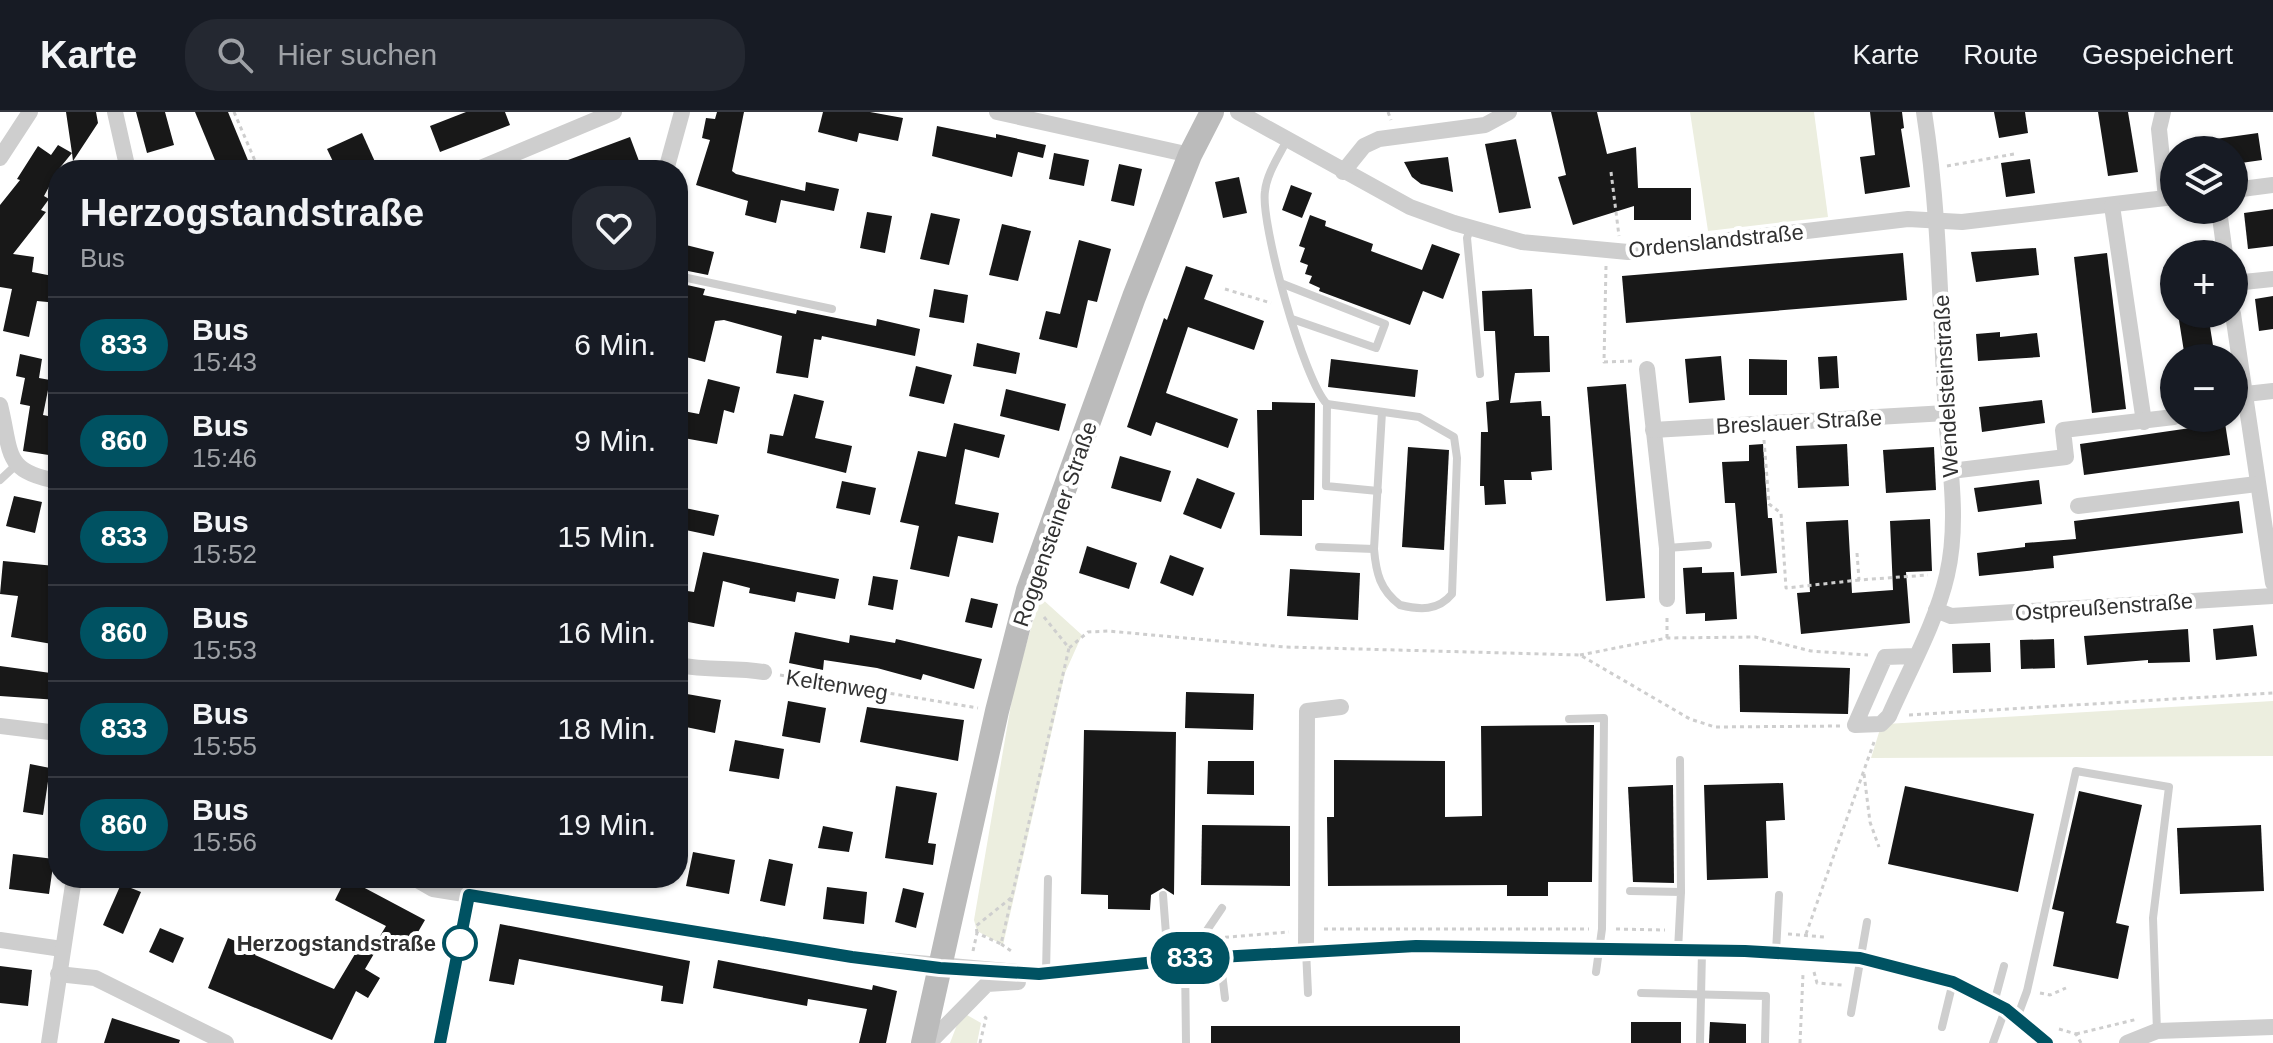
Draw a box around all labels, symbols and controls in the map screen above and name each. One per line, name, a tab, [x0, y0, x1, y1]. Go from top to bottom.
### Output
search box	[185, 19, 745, 91]
icon: search	[213, 33, 257, 77]
text: Karte	[40, 34, 137, 76]
text: Hier suchen	[277, 38, 437, 71]
text: Karte	[1852, 39, 1919, 70]
text: Route	[1963, 39, 2038, 70]
text: Gespeichert	[2082, 39, 2233, 70]
map controls	[2160, 136, 2248, 432]
button: layers	[2160, 136, 2248, 224]
button: heart	[572, 186, 656, 270]
text: Herzogstandstraße	[80, 192, 424, 234]
street label: Ordenslandstraße	[1627, 219, 1805, 263]
button: +	[2160, 240, 2248, 328]
text: Bus	[80, 243, 125, 273]
street label: Wendelsteinstraße	[1929, 294, 1963, 478]
text: Bus	[192, 313, 249, 346]
text: 6 Min.	[574, 328, 656, 361]
text: 833	[101, 329, 147, 360]
button: −	[2160, 344, 2248, 432]
text: 15:43	[192, 347, 257, 377]
street label: Breslauer Straße	[1715, 405, 1883, 439]
text: Bus	[192, 409, 249, 442]
street label: Roggensteiner Straße	[1008, 418, 1102, 630]
text: 9 Min.	[574, 424, 656, 457]
text: 860	[101, 425, 147, 456]
text: 15:46	[192, 443, 257, 473]
text: Bus	[192, 505, 249, 538]
text: 15 Min.	[558, 520, 656, 553]
text: 833	[101, 521, 147, 552]
text: 15:52	[192, 539, 257, 569]
street label: Ostpreußenstraße	[2014, 588, 2194, 626]
text: Bus	[192, 601, 249, 634]
text: 16 Min.	[558, 616, 656, 649]
text: 860	[101, 617, 147, 648]
text: 15:53	[192, 635, 257, 665]
street label: Keltenweg	[784, 665, 890, 705]
text: Bus	[192, 697, 249, 730]
text: 18 Min.	[558, 712, 656, 745]
text: 833	[101, 713, 147, 744]
text: 15:55	[192, 731, 257, 761]
text: Bus	[192, 793, 249, 826]
text: 19 Min.	[558, 808, 656, 841]
text: 860	[101, 809, 147, 840]
text: 15:56	[192, 827, 257, 857]
marker: Herzogstandstraße	[443, 926, 477, 960]
place label: Herzogstandstraße	[237, 931, 436, 956]
line badge: 833	[1144, 932, 1236, 984]
text: 833	[1167, 942, 1213, 973]

